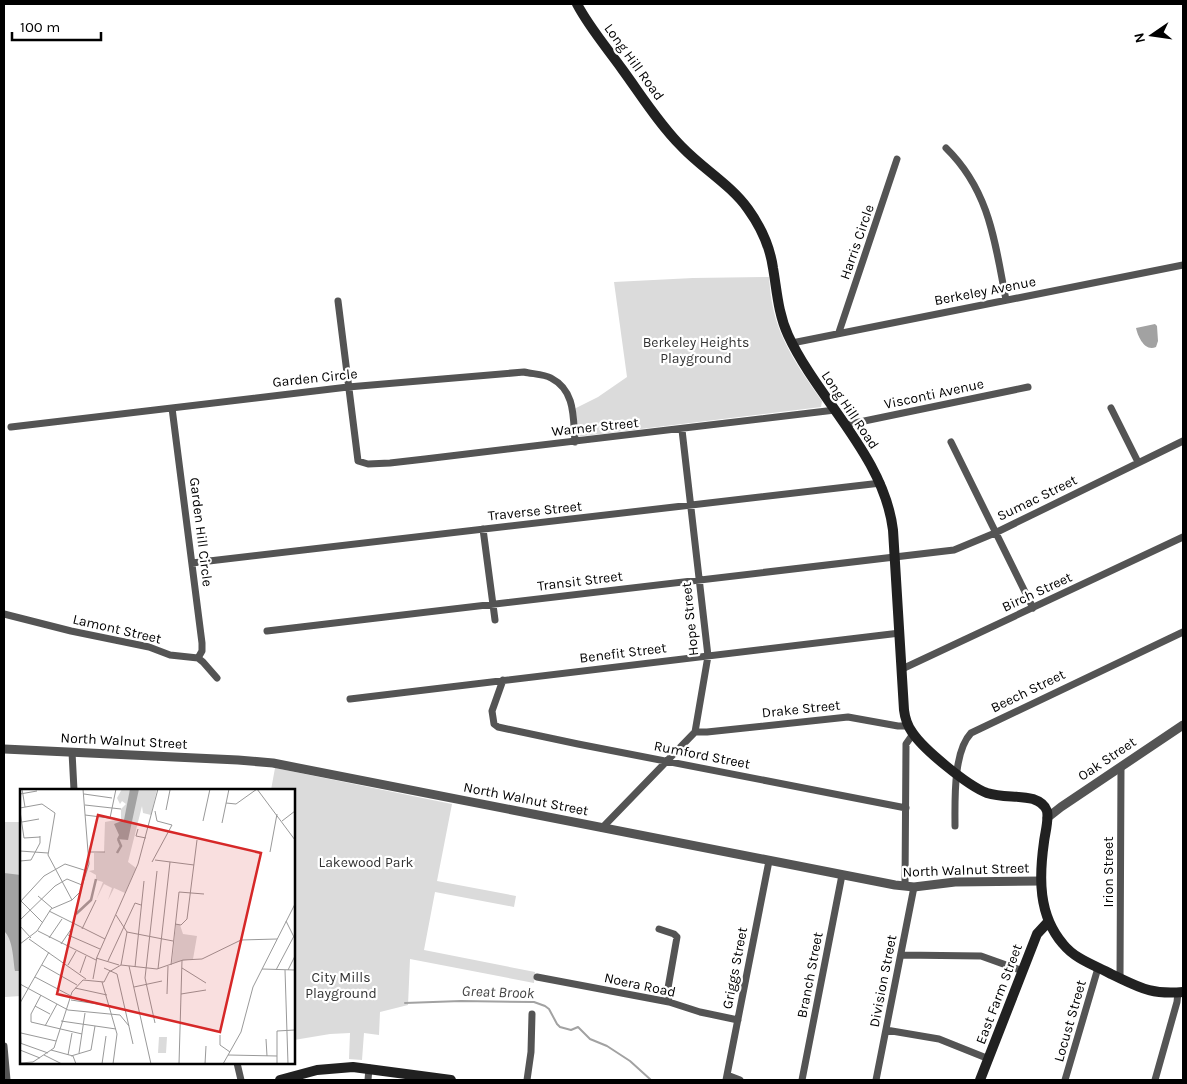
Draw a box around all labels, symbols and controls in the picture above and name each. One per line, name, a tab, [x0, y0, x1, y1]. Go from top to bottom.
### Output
scale bar	[12, 10, 101, 42]
north arrow	[1127, 10, 1177, 60]
text: 100 m	[20, 18, 60, 36]
street label: Long Hill Road	[600, 20, 668, 104]
text: N	[1130, 31, 1149, 45]
street label: Harris Circle	[836, 202, 878, 282]
street label: Berkeley Avenue	[933, 273, 1037, 309]
park label: Berkeley Heights Playground	[643, 334, 749, 367]
street label: Garden Circle	[272, 365, 358, 391]
street label: Long Hill Road	[818, 368, 882, 452]
street label: Visconti Avenue	[883, 375, 985, 413]
street label: Warner Street	[551, 414, 639, 440]
street label: Sumac Street	[994, 471, 1080, 525]
street label: Garden Hill Circle	[186, 476, 216, 588]
street label: Traverse Street	[487, 498, 583, 524]
street label: Transit Street	[536, 567, 624, 595]
street label: Birch Street	[999, 568, 1075, 616]
street label: Hope Street	[678, 581, 702, 657]
street label: Lamont Street	[71, 611, 163, 647]
street label: Benefit Street	[579, 639, 667, 667]
street label: Beech Street	[988, 666, 1068, 716]
street label: Drake Street	[761, 696, 841, 722]
street label: North Walnut Street	[60, 729, 188, 753]
street label: Oak Street	[1075, 733, 1139, 785]
street label: Rumford Street	[652, 737, 752, 773]
street label: North Walnut Street	[462, 779, 590, 819]
inset map	[20, 789, 295, 1064]
street label: Irion Street	[1100, 836, 1117, 908]
park label: Lakewood Park	[319, 854, 414, 871]
street label: North Walnut Street	[902, 859, 1030, 881]
street label: Griggs Street	[719, 926, 751, 1010]
street label: Branch Street	[793, 931, 827, 1019]
street label: Division Street	[866, 933, 900, 1029]
street label: East Farm Street	[972, 941, 1026, 1047]
park label: City Mills Playground	[305, 969, 377, 1002]
street label: Noera Road	[603, 969, 677, 1001]
street label: Locust Street	[1050, 978, 1090, 1064]
water label: Great Brook	[461, 982, 535, 1002]

